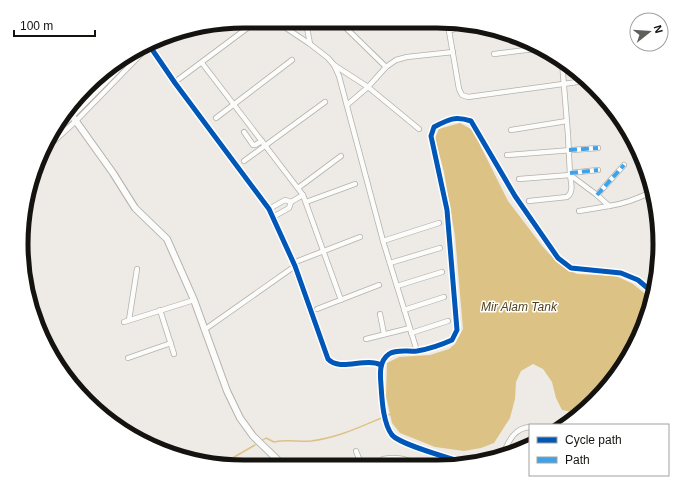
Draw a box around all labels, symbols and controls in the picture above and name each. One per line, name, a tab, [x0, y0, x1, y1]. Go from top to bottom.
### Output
scale bar	[14, 12, 95, 38]
north arrow	[629, 12, 669, 52]
text: 100 m	[20, 19, 53, 33]
text: N	[652, 24, 665, 35]
water label: Mir Alam Tank	[481, 300, 558, 314]
legend	[529, 424, 669, 476]
text: Cycle path	[565, 433, 622, 447]
text: Path	[565, 453, 590, 467]

